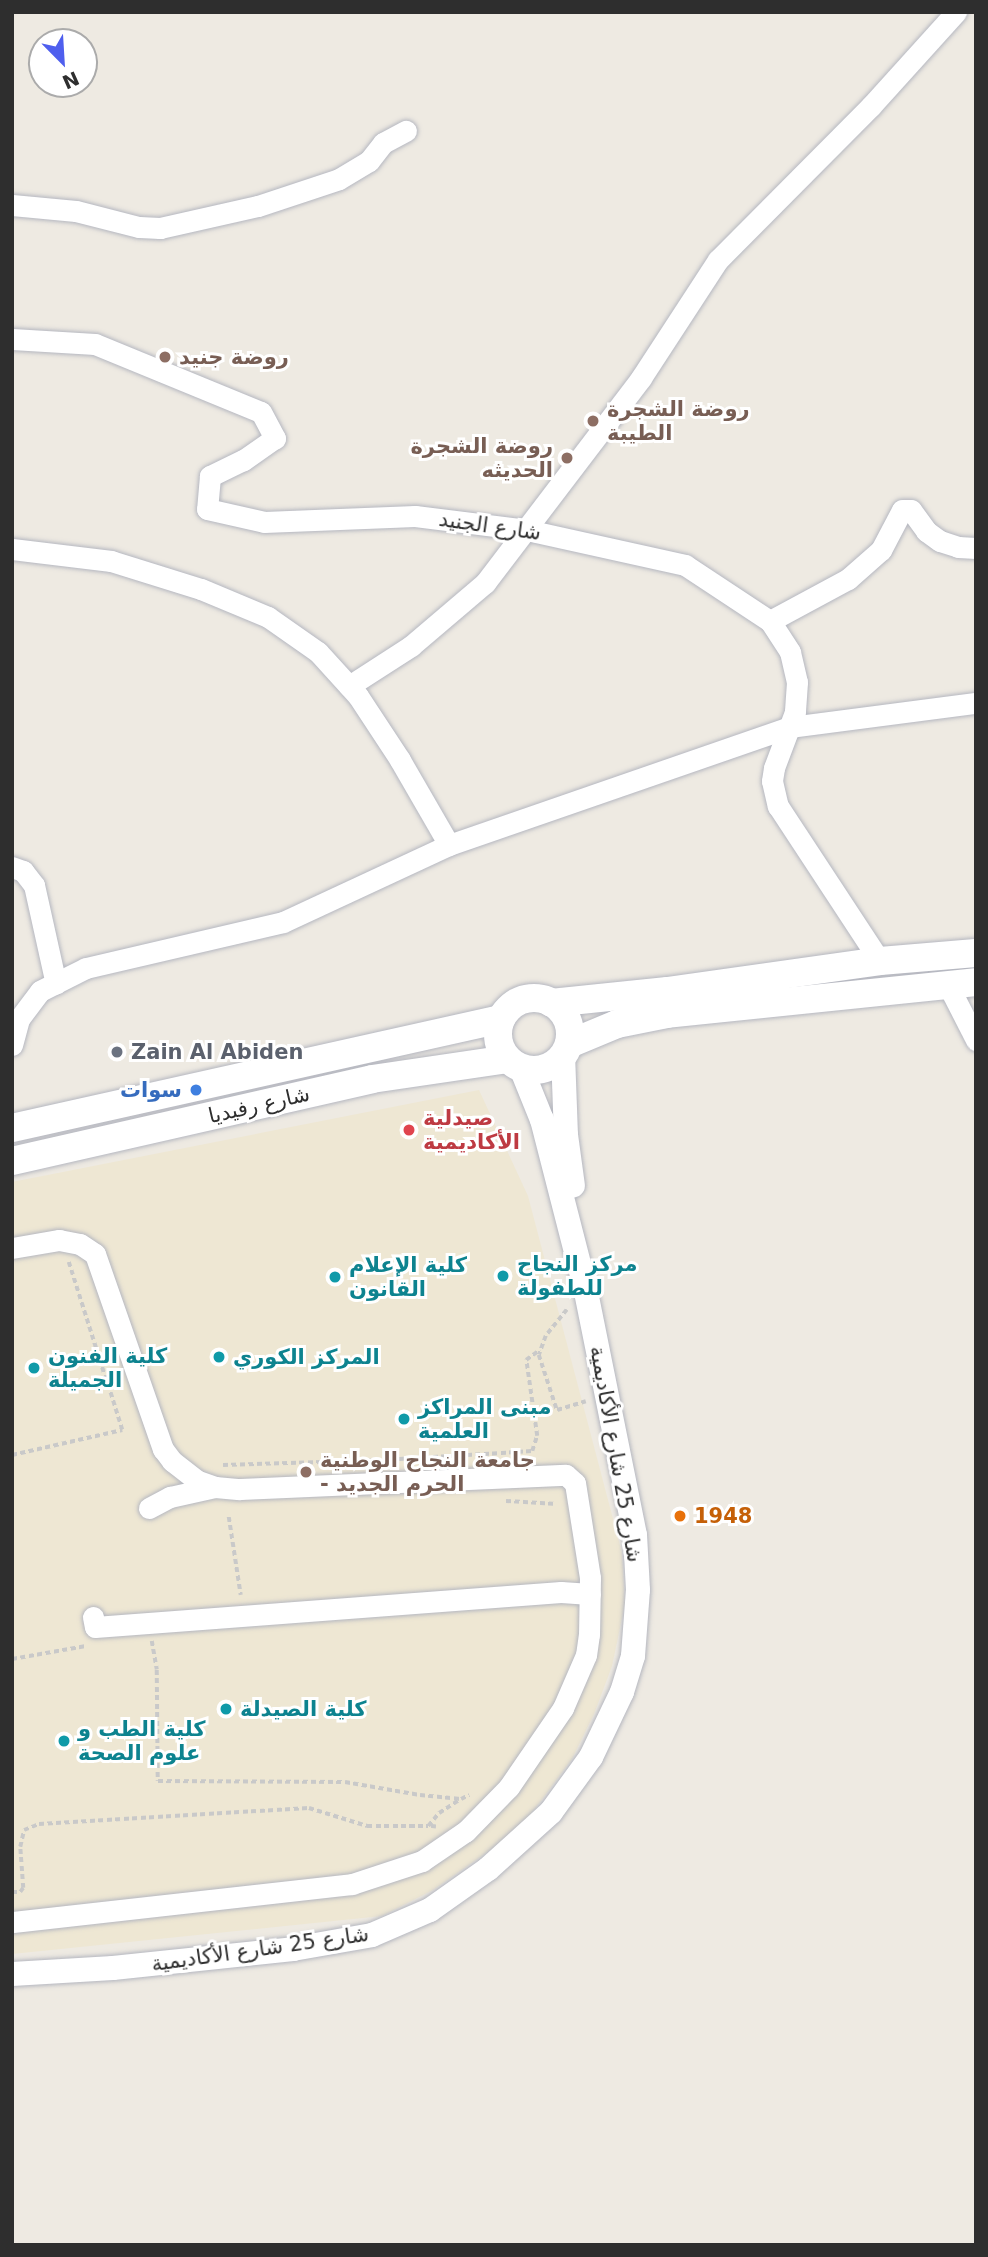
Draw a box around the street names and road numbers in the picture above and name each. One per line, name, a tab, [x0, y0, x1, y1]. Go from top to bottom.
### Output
street label: شارع الجنيد	[437, 506, 543, 546]
street label: شارع رفيديا	[206, 1081, 312, 1129]
street label: شارع 25 شارع الأكاديمية	[585, 1344, 647, 1564]
street label: شارع 25 شارع الأكاديمية	[150, 1921, 370, 1977]

